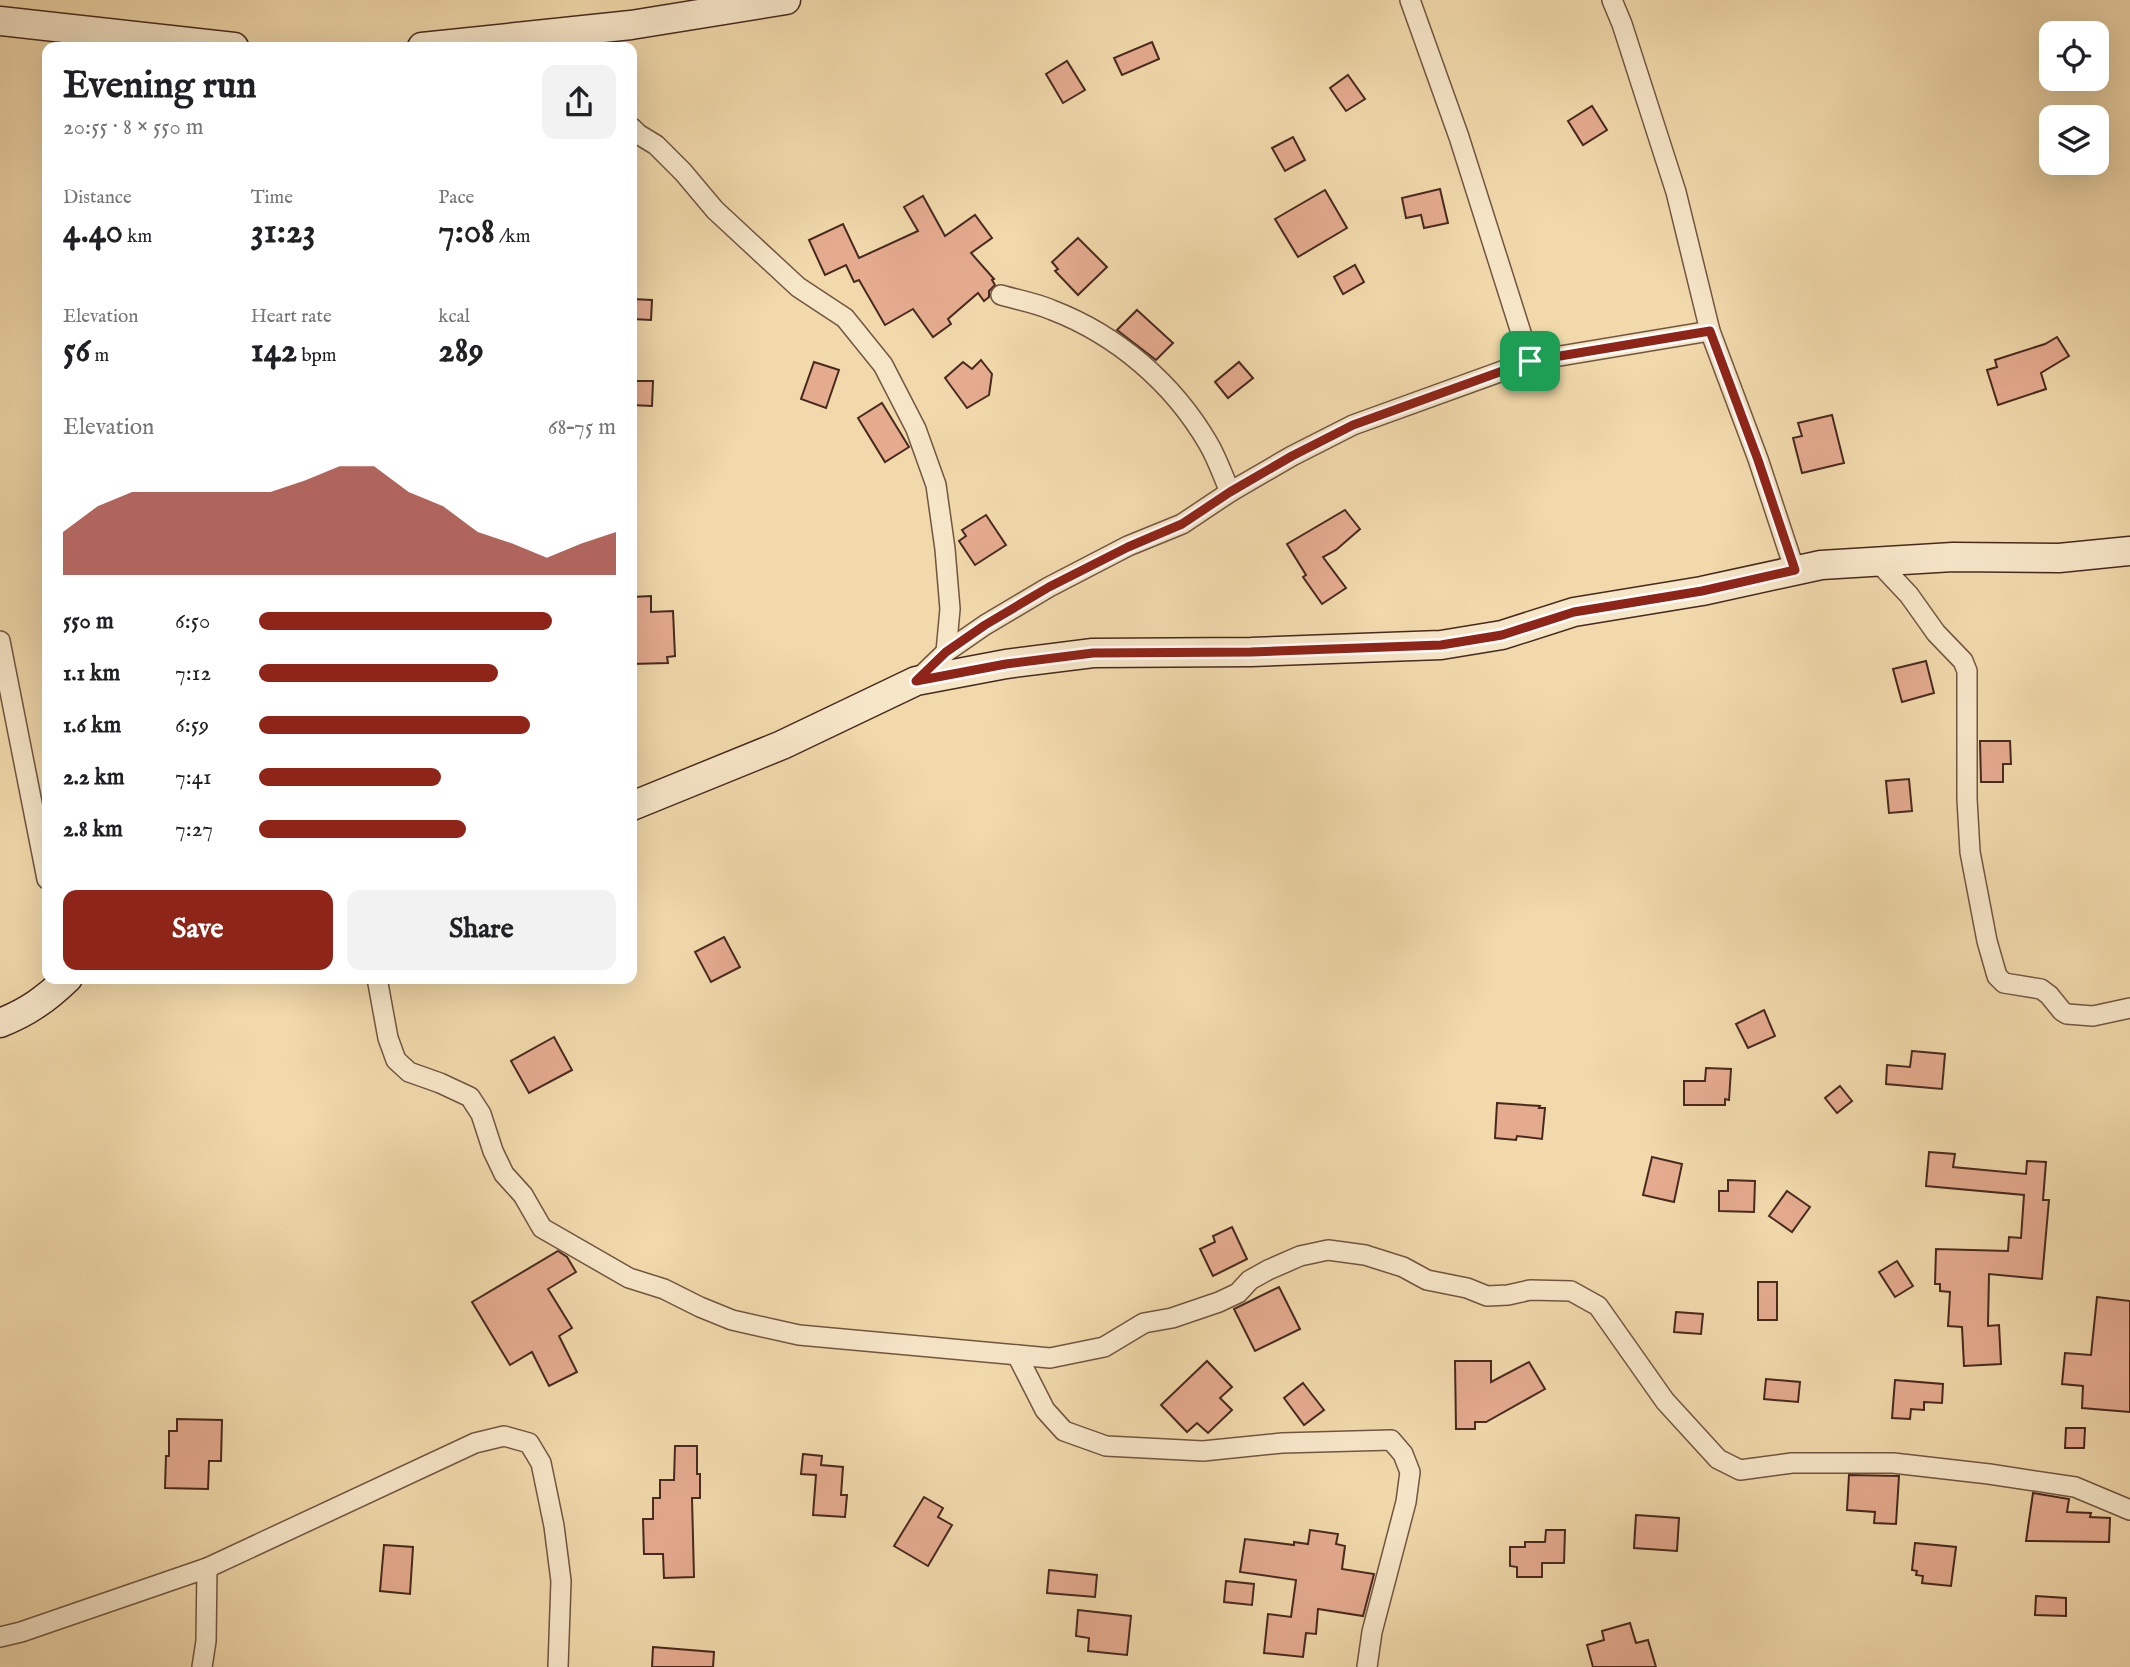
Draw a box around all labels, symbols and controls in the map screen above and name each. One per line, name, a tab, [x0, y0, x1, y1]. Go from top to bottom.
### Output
map controls	[2039, 21, 2109, 175]
button: locate	[2039, 21, 2109, 91]
text: Evening run	[63, 63, 257, 111]
button: share	[542, 65, 616, 139]
button: layers	[2039, 105, 2109, 175]
text: 20:55 · 8 × 550 m	[63, 113, 204, 142]
text: Distance	[63, 186, 132, 210]
text: Time	[251, 186, 293, 210]
text: Pace	[438, 186, 474, 210]
text: 4.40	[63, 210, 123, 255]
text: 31:23	[251, 210, 316, 255]
text: 7:08	[438, 210, 495, 255]
text: km	[123, 225, 152, 249]
text: /km	[495, 225, 530, 249]
text: Elevation	[63, 305, 138, 329]
text: Heart rate	[251, 305, 332, 329]
text: kcal	[438, 305, 470, 329]
text: 56	[63, 329, 90, 374]
text: 142	[251, 329, 297, 374]
text: 289	[438, 329, 484, 374]
pin	[1500, 331, 1560, 391]
icon: arrive	[1511, 342, 1549, 380]
text: m	[90, 344, 109, 368]
text: bpm	[297, 344, 337, 368]
text: Elevation	[63, 413, 154, 442]
text: 68–75 m	[548, 413, 616, 442]
text: 550 m	[63, 607, 114, 636]
text: 6:50	[175, 607, 210, 636]
text: 1.1 km	[63, 659, 120, 688]
text: 7:12	[175, 659, 211, 688]
text: 1.6 km	[63, 711, 121, 740]
text: 6:59	[175, 711, 209, 740]
text: 2.2 km	[63, 763, 125, 792]
text: 7:41	[175, 763, 212, 792]
text: 2.8 km	[63, 815, 123, 844]
text: 7:27	[175, 815, 213, 844]
button: Save	[63, 890, 333, 970]
button: Share	[347, 890, 616, 970]

